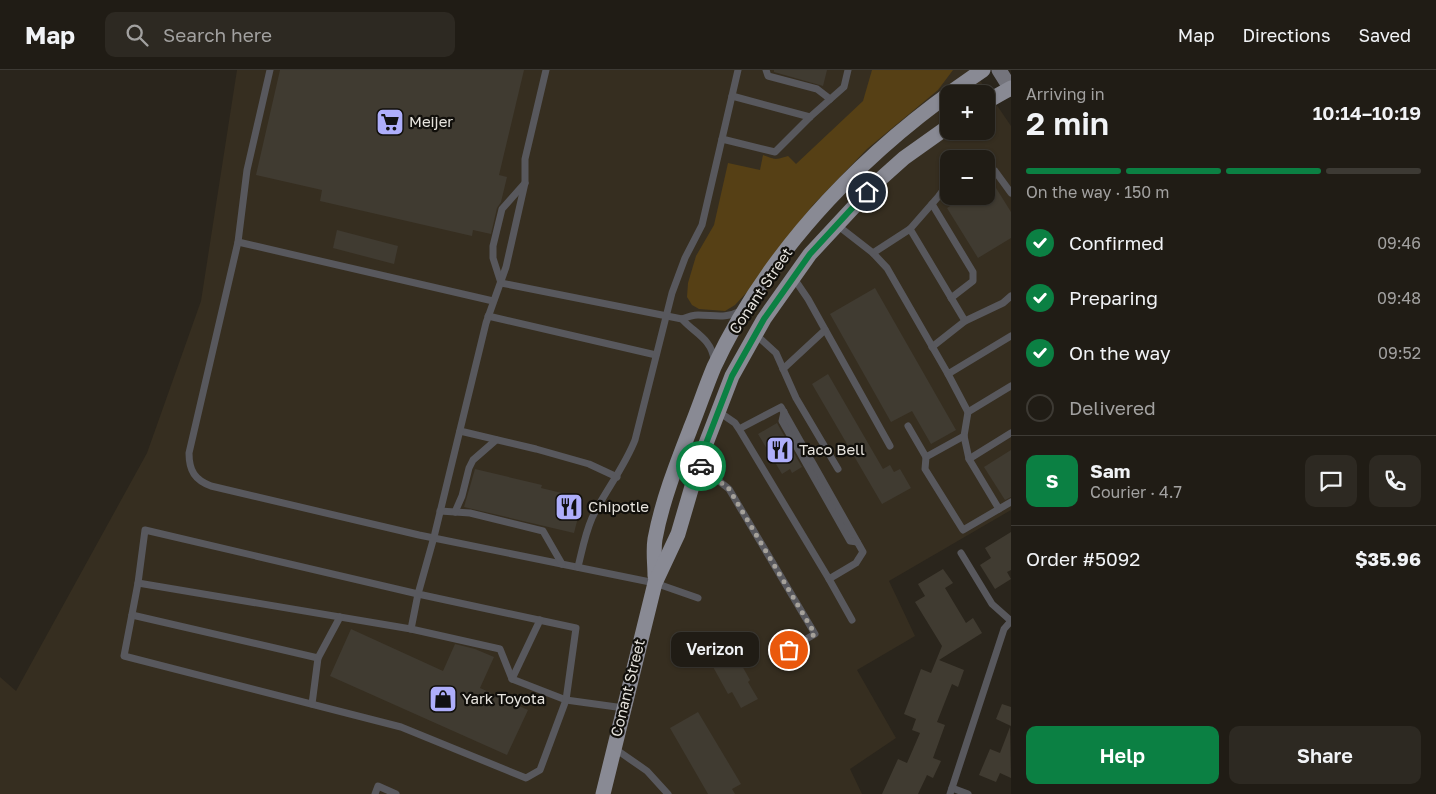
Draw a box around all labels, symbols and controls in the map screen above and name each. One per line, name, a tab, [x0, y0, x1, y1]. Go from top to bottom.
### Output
search box	[105, 12, 455, 57]
text: Map	[25, 20, 75, 49]
icon: search	[123, 21, 151, 49]
text: Search here	[163, 23, 272, 46]
text: Map	[1178, 24, 1214, 46]
text: Directions	[1242, 24, 1330, 46]
text: Saved	[1358, 24, 1411, 46]
text: Arriving in	[1026, 84, 1105, 104]
map controls	[940, 85, 995, 205]
button: +	[940, 85, 995, 140]
text: 10:14–10:19	[1313, 101, 1421, 124]
text: 2 min	[1026, 104, 1109, 142]
supermarket icon: Meijer	[375, 107, 405, 137]
place label: Meijer	[409, 112, 453, 130]
button: −	[940, 150, 995, 205]
pin	[846, 171, 888, 213]
icon: home	[853, 178, 881, 206]
text: On the way · 150 m	[1026, 182, 1169, 202]
icon: check	[1026, 229, 1054, 257]
text: Confirmed	[1069, 231, 1164, 254]
text: 09:46	[1377, 233, 1421, 253]
street label: Conant Street	[725, 244, 796, 337]
icon: check	[1026, 284, 1054, 312]
text: Preparing	[1069, 286, 1158, 309]
text: 09:48	[1377, 288, 1421, 308]
icon: check	[1026, 339, 1054, 367]
text: On the way	[1069, 341, 1171, 364]
text: 09:52	[1378, 343, 1421, 363]
text: Delivered	[1069, 396, 1156, 419]
restaurant icon: Taco Bell	[765, 435, 795, 465]
place label: Taco Bell	[799, 440, 865, 458]
courier	[676, 441, 726, 491]
icon: car	[687, 452, 715, 480]
button: chat	[1305, 455, 1357, 507]
button: phone	[1369, 455, 1421, 507]
text: Sam	[1090, 459, 1130, 482]
text: S	[1046, 469, 1058, 492]
text: Courier · 4.7	[1090, 482, 1182, 502]
restaurant icon: Chipotle	[554, 492, 584, 522]
place label: Chipotle	[588, 497, 649, 515]
text: Order #5092	[1026, 547, 1140, 570]
text: $35.96	[1355, 547, 1421, 570]
pin	[768, 629, 810, 671]
callout: Verizon	[672, 632, 759, 668]
icon: bag	[775, 636, 803, 664]
street label: Conant Street	[606, 637, 648, 739]
text: Verizon	[686, 639, 744, 659]
shop icon: Yark Toyota	[428, 684, 458, 714]
place label: Yark Toyota	[462, 689, 545, 707]
button: Help	[1026, 726, 1219, 784]
button: Share	[1229, 726, 1421, 784]

